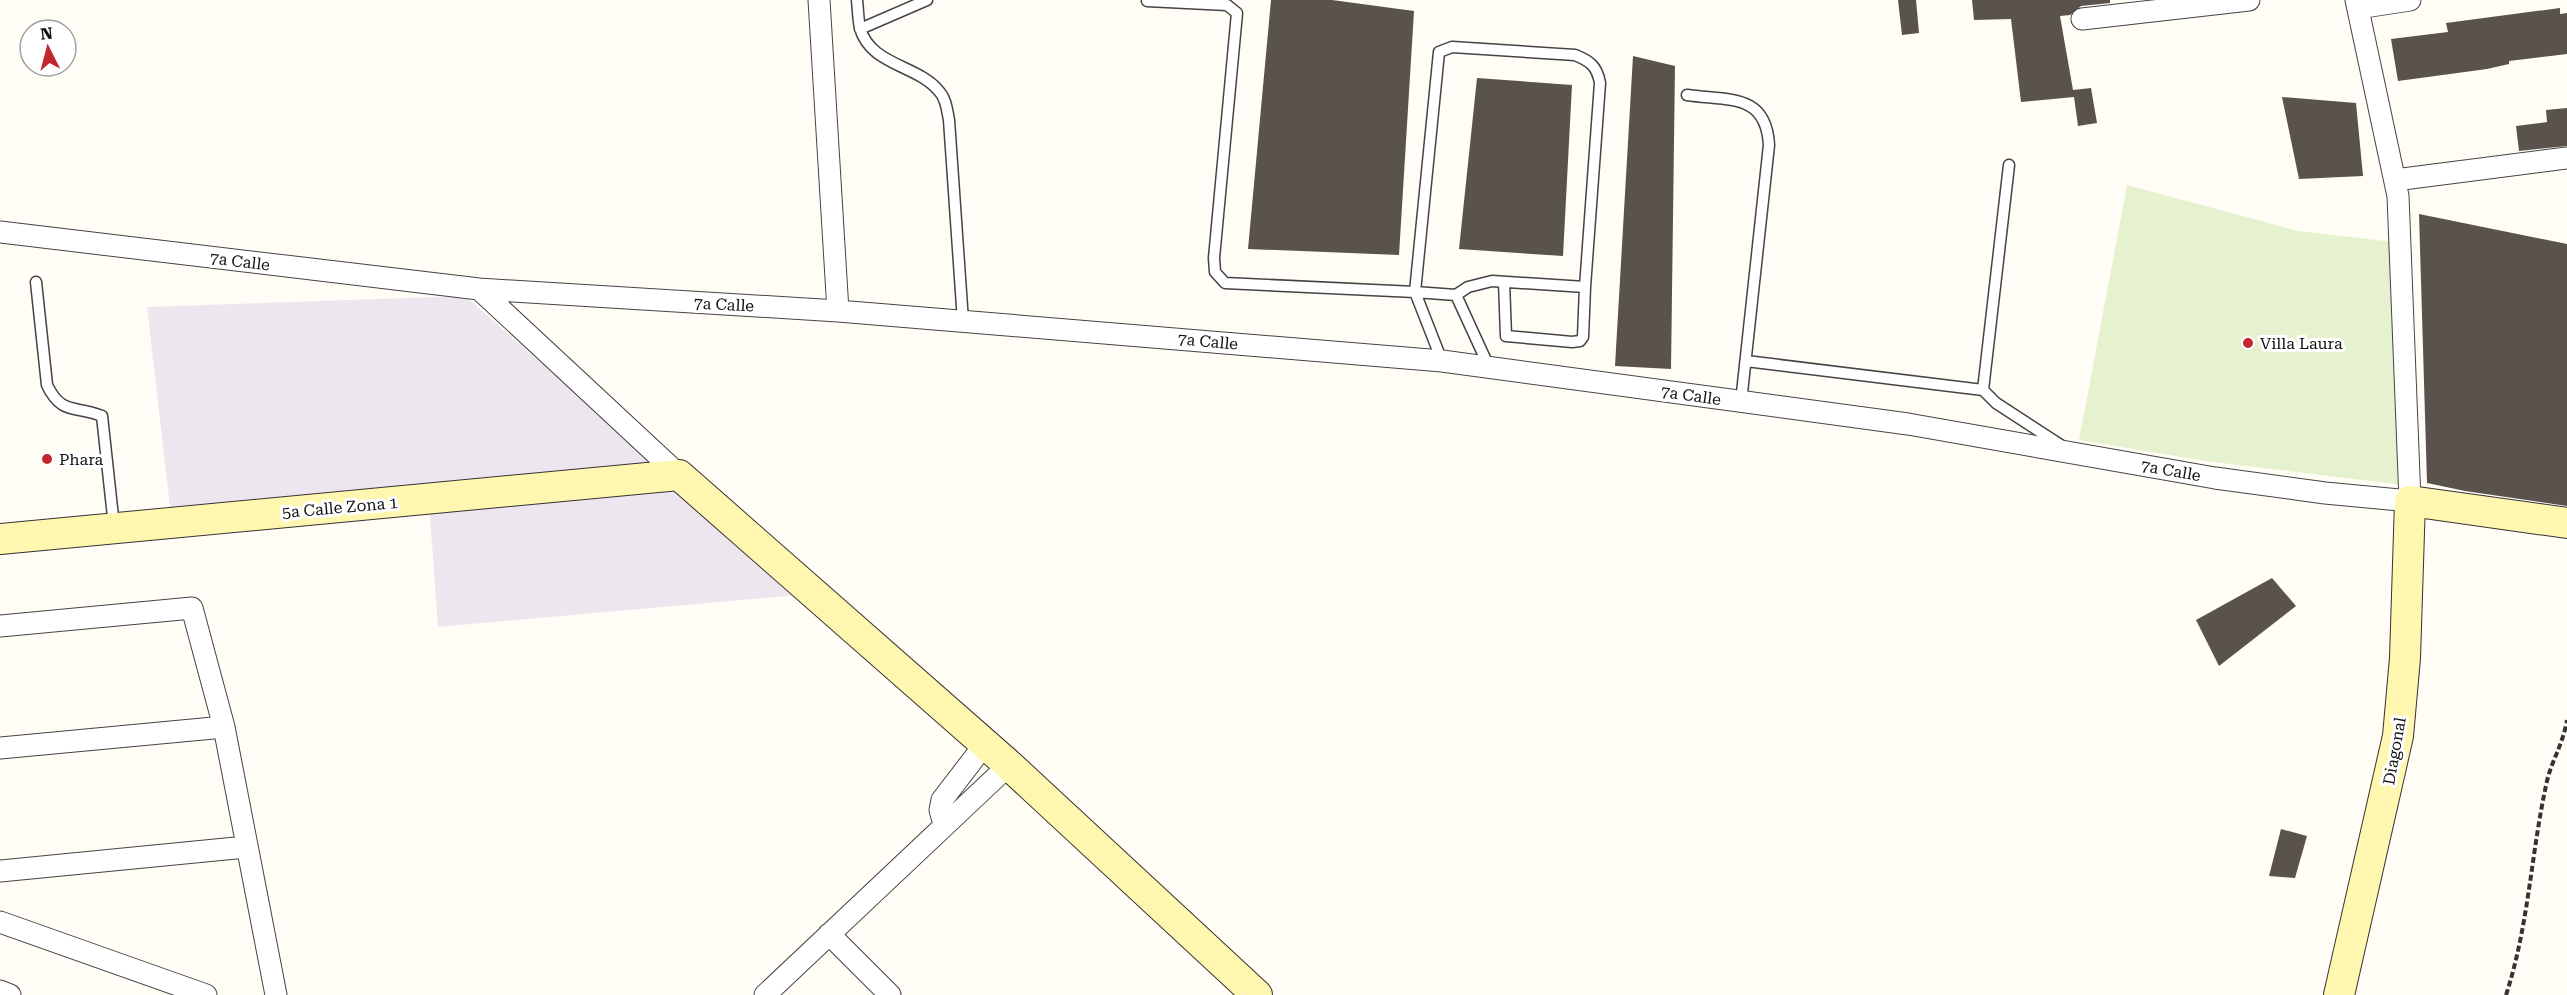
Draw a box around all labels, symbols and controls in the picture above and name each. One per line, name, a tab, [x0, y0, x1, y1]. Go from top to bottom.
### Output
north arrow	[18, 18, 78, 78]
text: N	[39, 23, 54, 44]
street label: 7a Calle	[209, 248, 271, 275]
street label: 7a Calle	[693, 293, 755, 316]
street label: 7a Calle	[1177, 329, 1239, 354]
place label: Villa Laura	[2260, 334, 2343, 353]
marker: Villa Laura	[2241, 336, 2255, 350]
street label: 7a Calle	[1660, 382, 1722, 409]
place label: Phara	[59, 450, 104, 469]
marker: Phara	[40, 452, 54, 466]
street label: 7a Calle	[2139, 456, 2203, 485]
street label: 5a Calle Zona 1	[281, 493, 399, 522]
street label: Diagonal	[2379, 716, 2410, 787]

